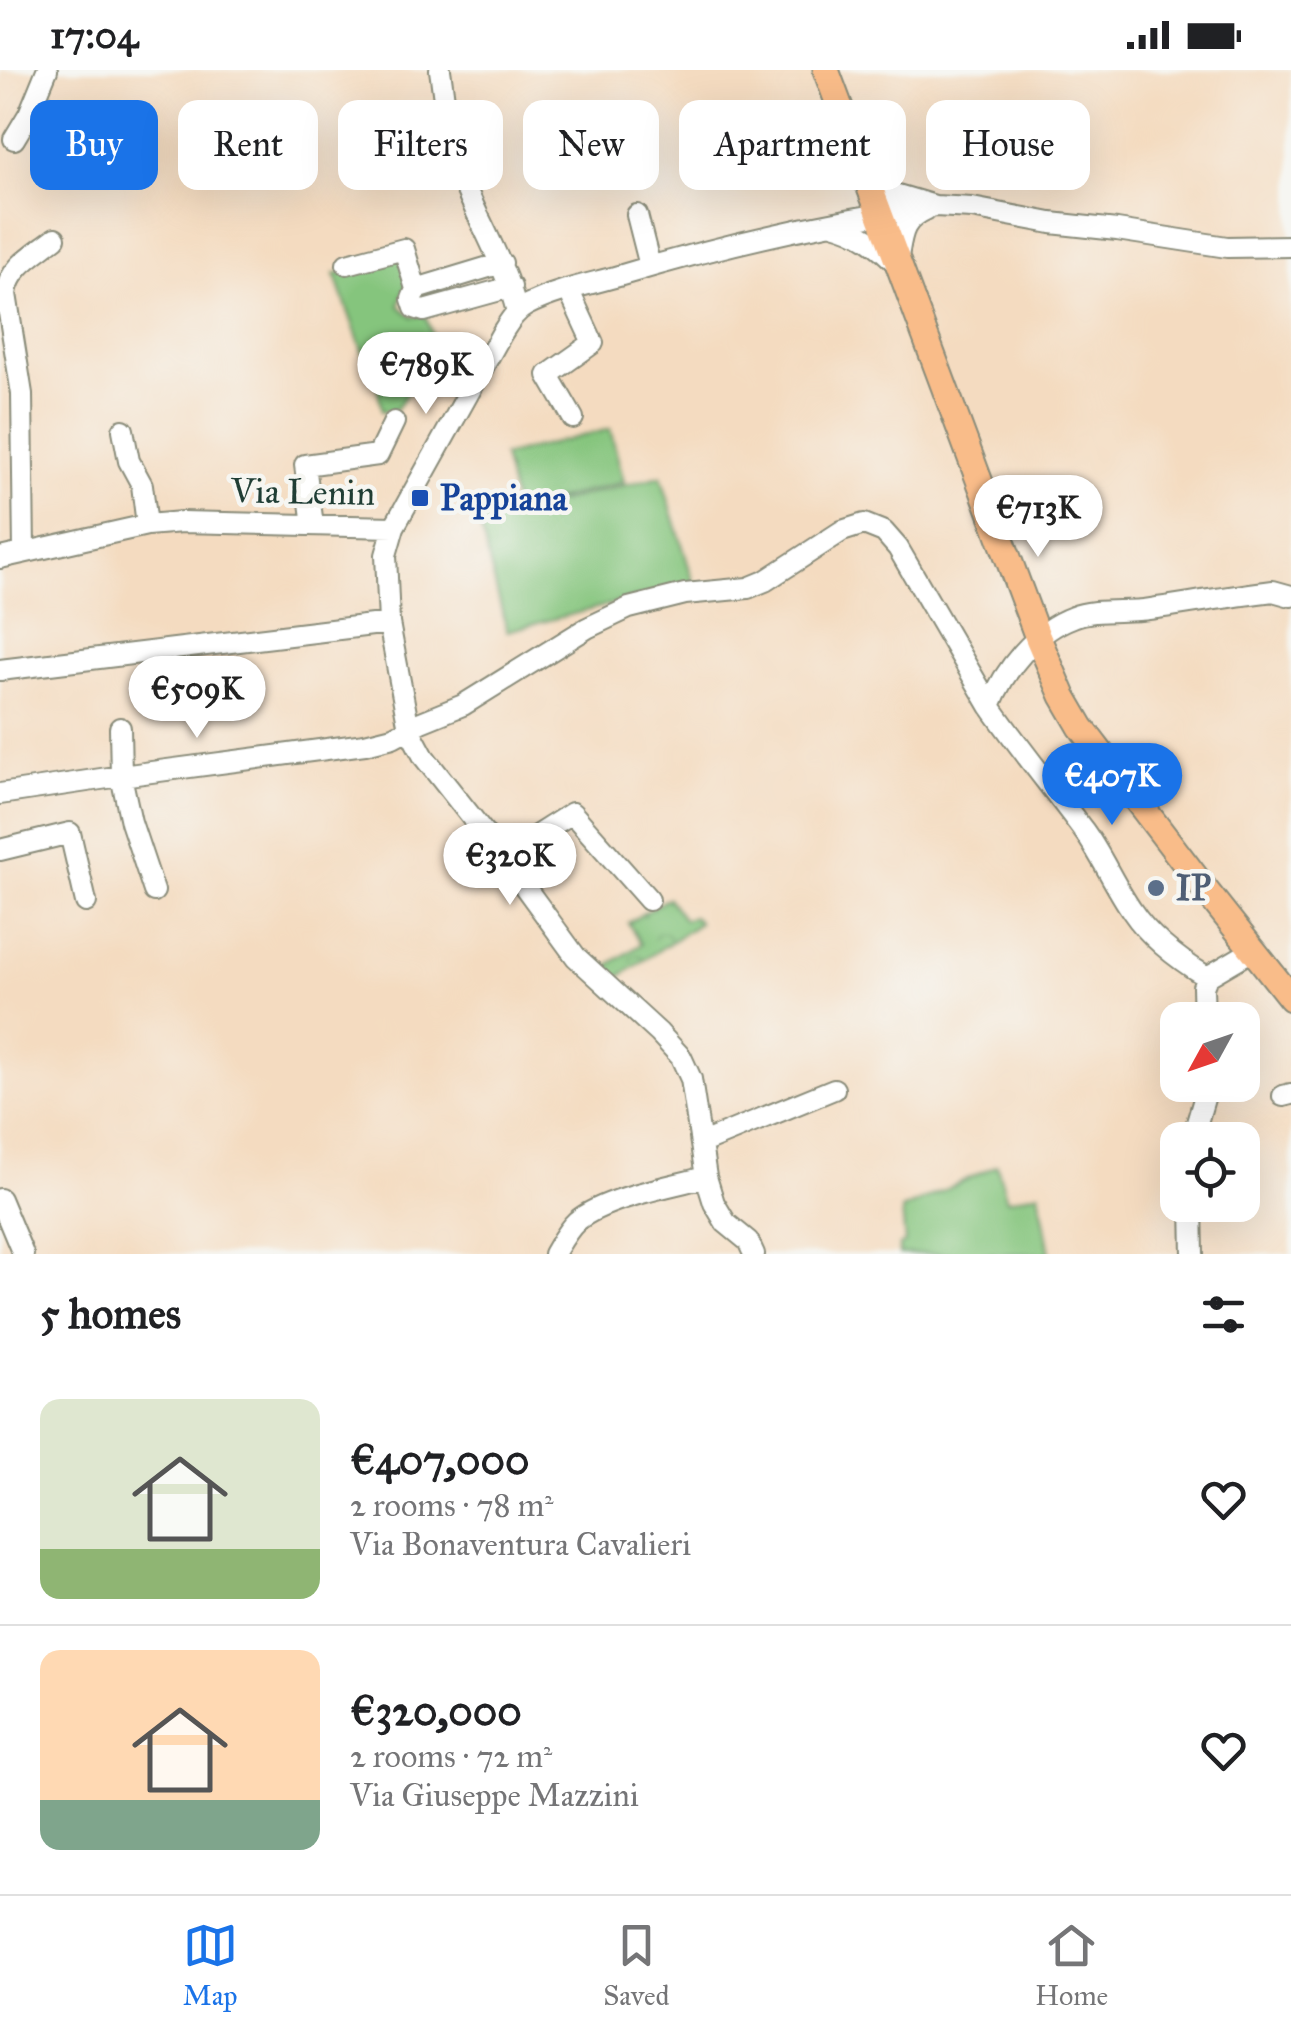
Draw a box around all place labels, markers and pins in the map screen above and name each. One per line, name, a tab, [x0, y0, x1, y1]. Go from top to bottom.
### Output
pin: €789K	[356, 332, 496, 417]
pin: €713K	[968, 475, 1108, 560]
place label: Pappiana	[440, 477, 569, 520]
marker: Pappiana	[409, 487, 431, 509]
pin: €509K	[127, 656, 267, 741]
pin: €407K	[1042, 743, 1182, 828]
pin: €320K	[440, 823, 580, 908]
place label: IP	[1176, 867, 1211, 910]
marker: IP	[1145, 877, 1167, 899]

